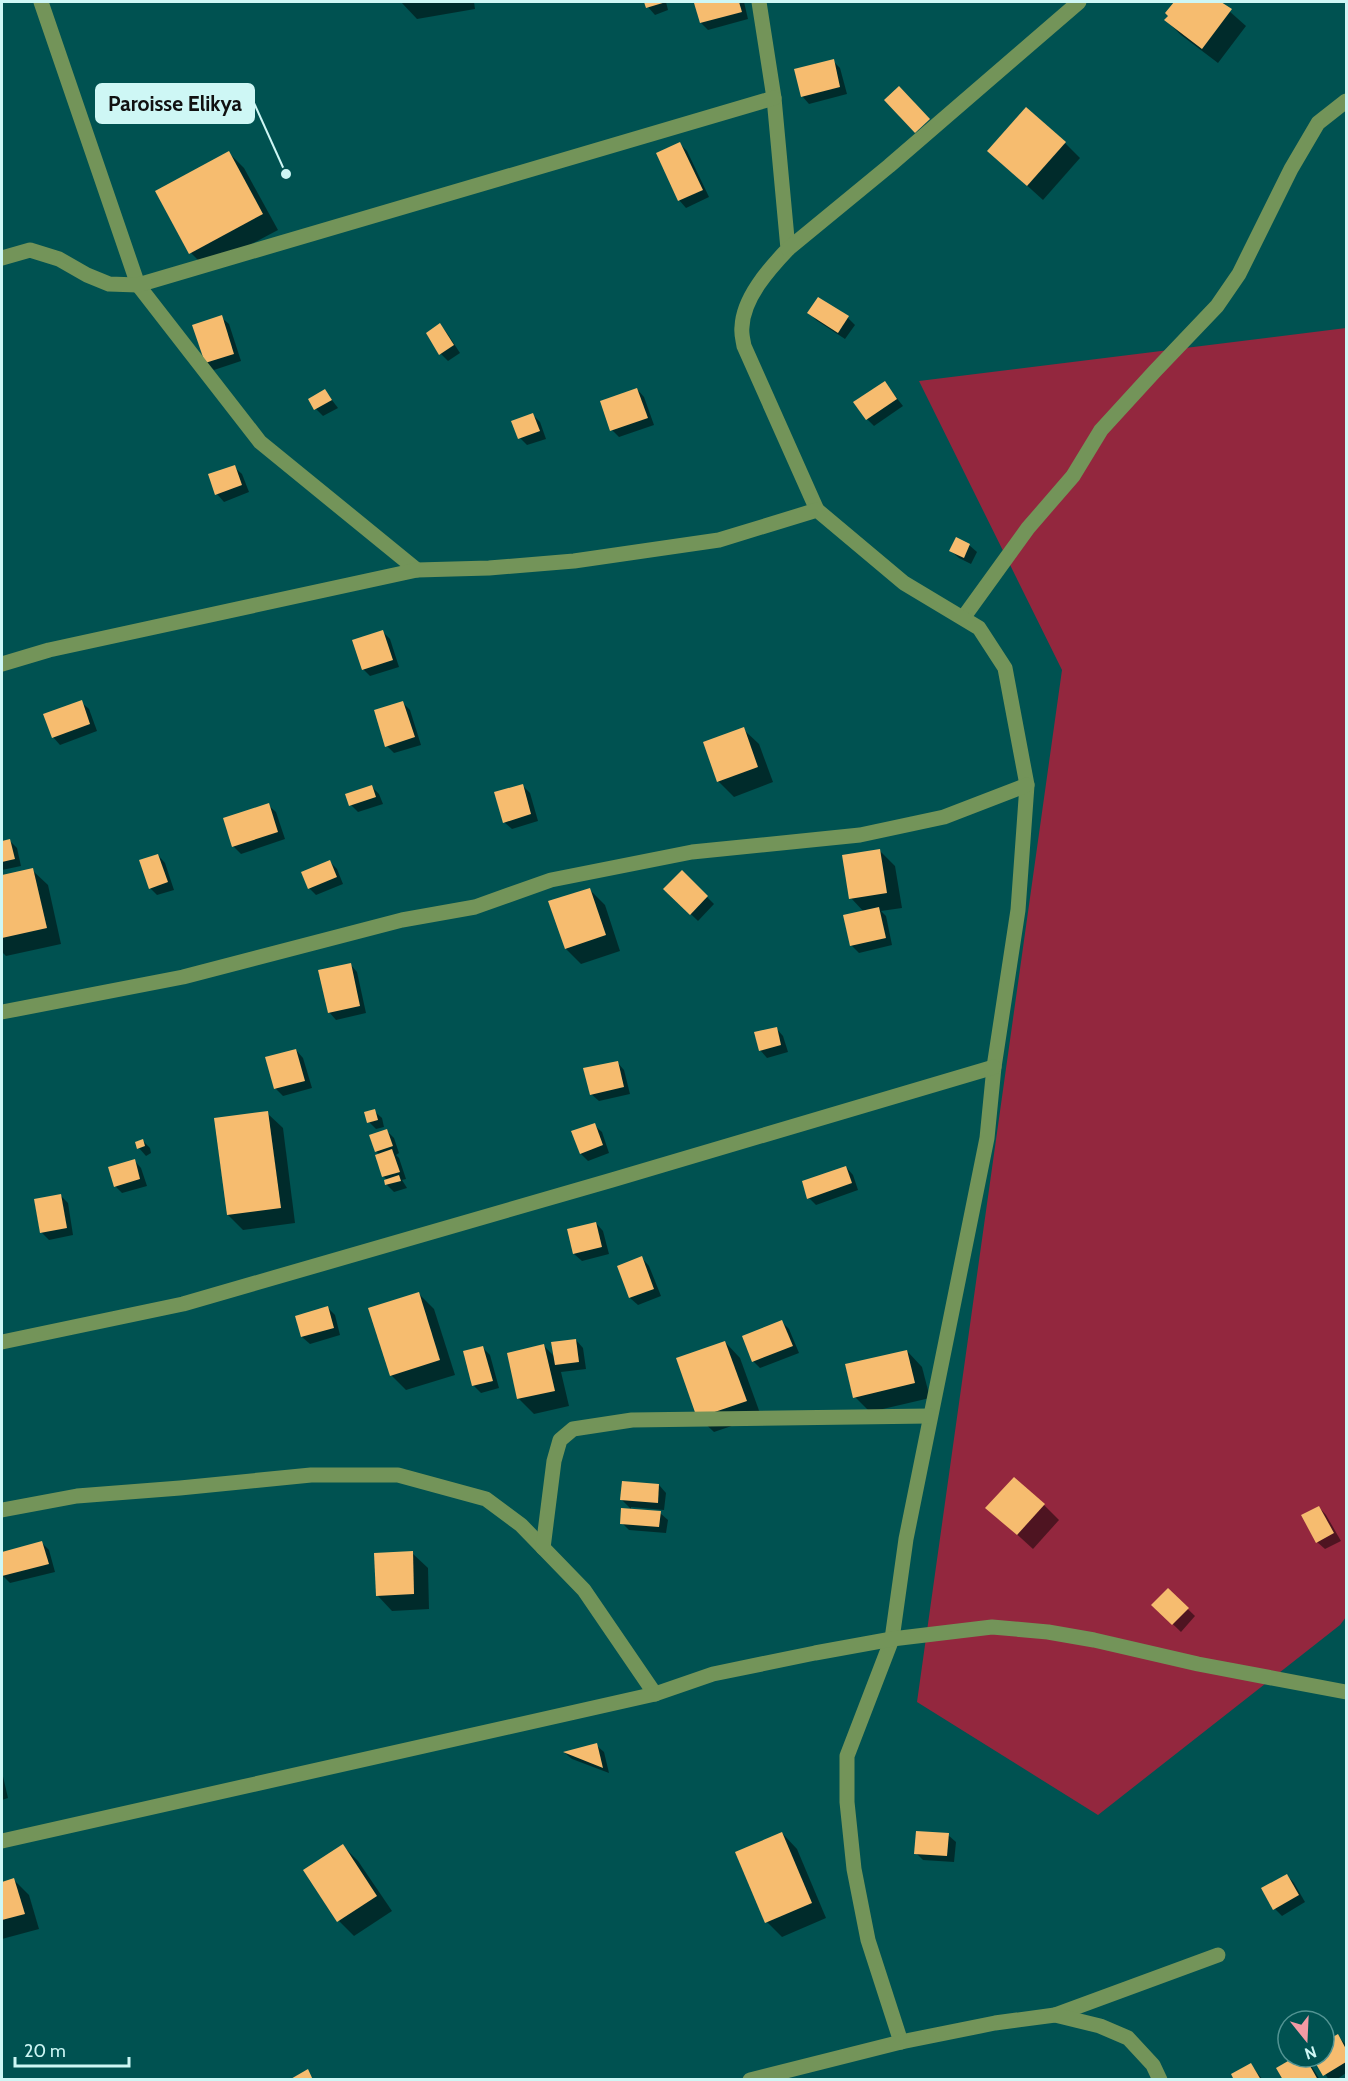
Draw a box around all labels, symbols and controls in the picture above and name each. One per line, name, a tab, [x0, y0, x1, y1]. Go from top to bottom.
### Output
callout: Paroisse Elikya	[96, 84, 254, 123]
text: Paroisse Elikya	[108, 91, 243, 116]
north arrow	[1276, 2009, 1336, 2069]
scale bar	[15, 2030, 129, 2068]
text: 20 m	[24, 2040, 66, 2062]
text: N	[1302, 2042, 1319, 2064]

